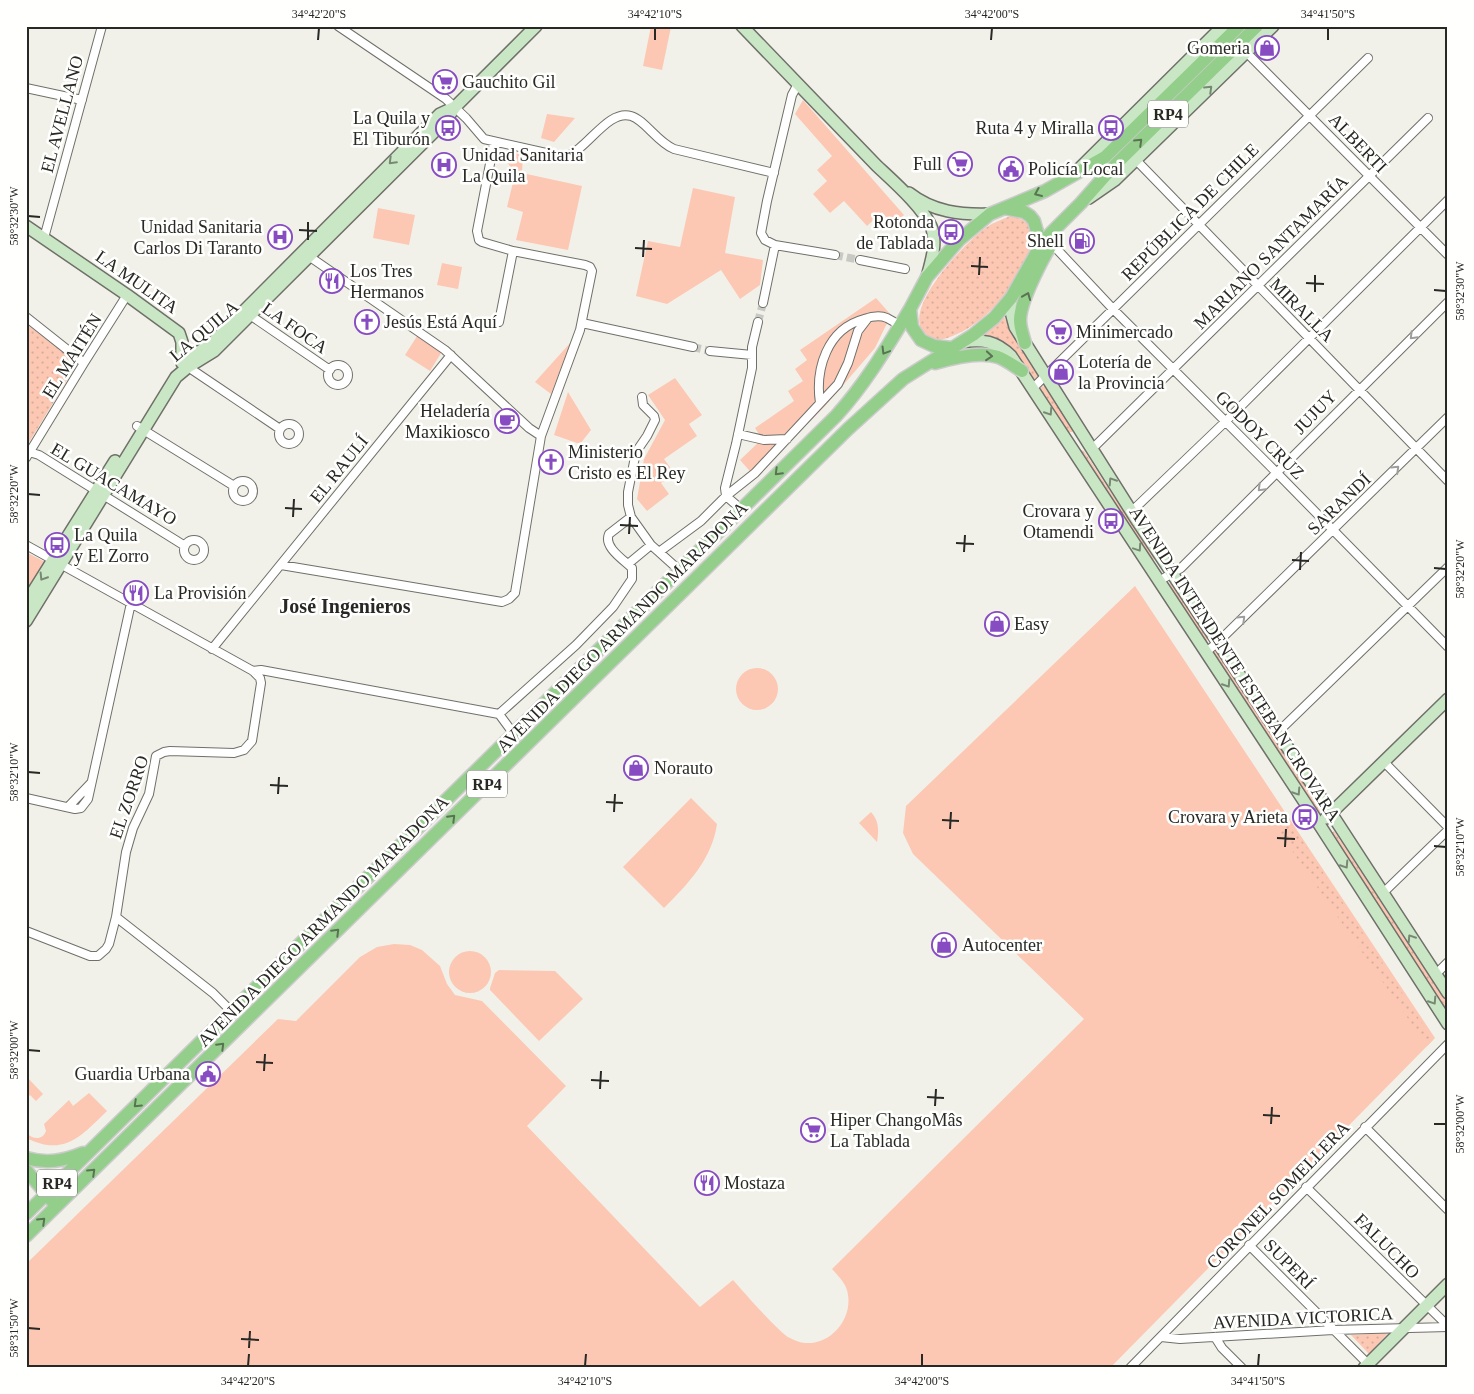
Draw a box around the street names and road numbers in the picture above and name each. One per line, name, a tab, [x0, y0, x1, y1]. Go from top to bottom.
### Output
street label: EL AVELLANO	[37, 53, 87, 175]
road number: RP4	[1148, 100, 1188, 128]
street label: ALBERTI	[1325, 109, 1391, 177]
street label: REPÚBLICA DE CHILE	[1117, 139, 1262, 284]
street label: MARIANO SANTAMARÍA	[1189, 170, 1352, 333]
street label: LA MULITA	[92, 246, 182, 318]
street label: MIRALLA	[1266, 274, 1338, 346]
street label: LA QUILA	[166, 297, 242, 365]
street label: LA FOCA	[258, 298, 332, 358]
street label: EL MAITÉN	[37, 310, 106, 402]
street label: JUJUY	[1289, 386, 1341, 438]
street label: GODOY CRUZ	[1212, 387, 1308, 483]
street label: EL RAULÍ	[305, 431, 372, 507]
street label: EL GUACAMAYO	[47, 439, 181, 529]
street label: SARANDÍ	[1303, 468, 1375, 539]
street label: AVENIDA DIEGO ARMANDO MARADONA	[493, 498, 751, 756]
street label: AVENIDA INTENDENTE ESTEBAN CROVARA	[1125, 503, 1345, 825]
street label: EL ZORRO	[105, 753, 153, 841]
road number: RP4	[467, 771, 507, 798]
street label: AVENIDA DIEGO ARMANDO MARADONA	[194, 792, 452, 1050]
street label: CORONEL SOMELLERA	[1202, 1117, 1354, 1273]
road number: RP4	[37, 1170, 77, 1196]
street label: FALUCHO	[1350, 1209, 1424, 1283]
street label: SUPERÍ	[1260, 1234, 1319, 1293]
street label: AVENIDA VICTORICA	[1212, 1303, 1394, 1333]

